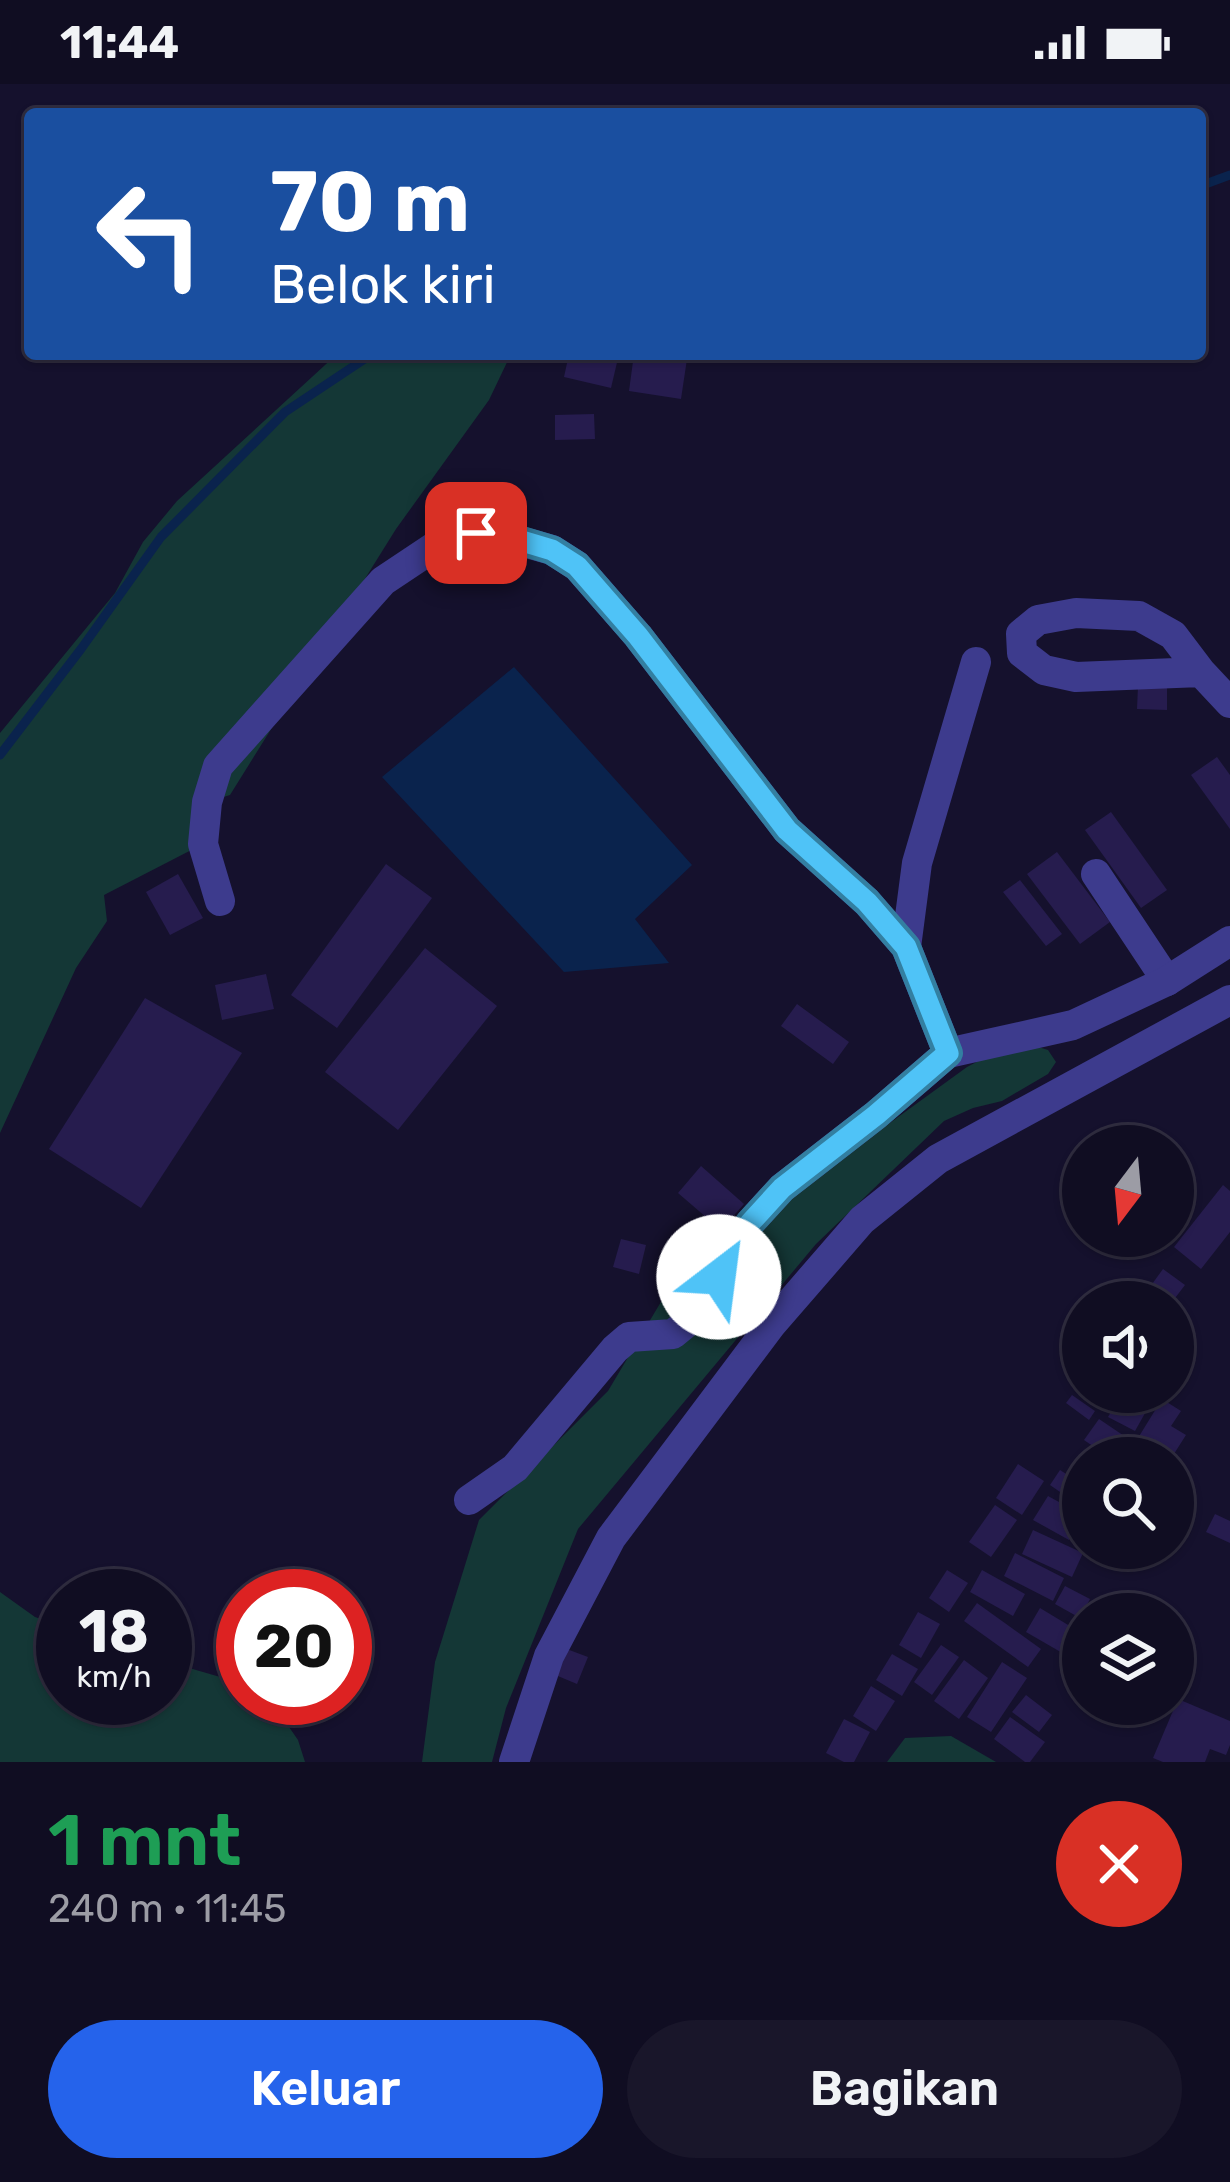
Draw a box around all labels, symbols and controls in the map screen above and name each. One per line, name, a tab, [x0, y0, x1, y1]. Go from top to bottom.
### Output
text: 11:44	[60, 16, 179, 69]
text: 70 m	[270, 152, 470, 252]
icon: left	[72, 156, 228, 312]
text: Belok kiri	[270, 253, 496, 317]
pin	[425, 482, 527, 584]
icon: arrive	[443, 500, 509, 566]
north arrow	[1062, 1125, 1194, 1257]
map controls	[1062, 1125, 1194, 1725]
position arrow	[656, 1214, 782, 1340]
button: sound	[1062, 1281, 1194, 1413]
button: search	[1062, 1437, 1194, 1569]
speed limit sign: 20	[216, 1569, 372, 1725]
button: layers	[1062, 1593, 1194, 1725]
text: 18	[79, 1596, 149, 1667]
text: km/h	[77, 1659, 151, 1695]
text: 1 mnt	[48, 1798, 241, 1883]
button: close	[1056, 1801, 1182, 1927]
text: 240 m · 11:45	[48, 1886, 286, 1932]
button: Keluar	[48, 2020, 603, 2158]
button: Bagikan	[627, 2020, 1182, 2158]

